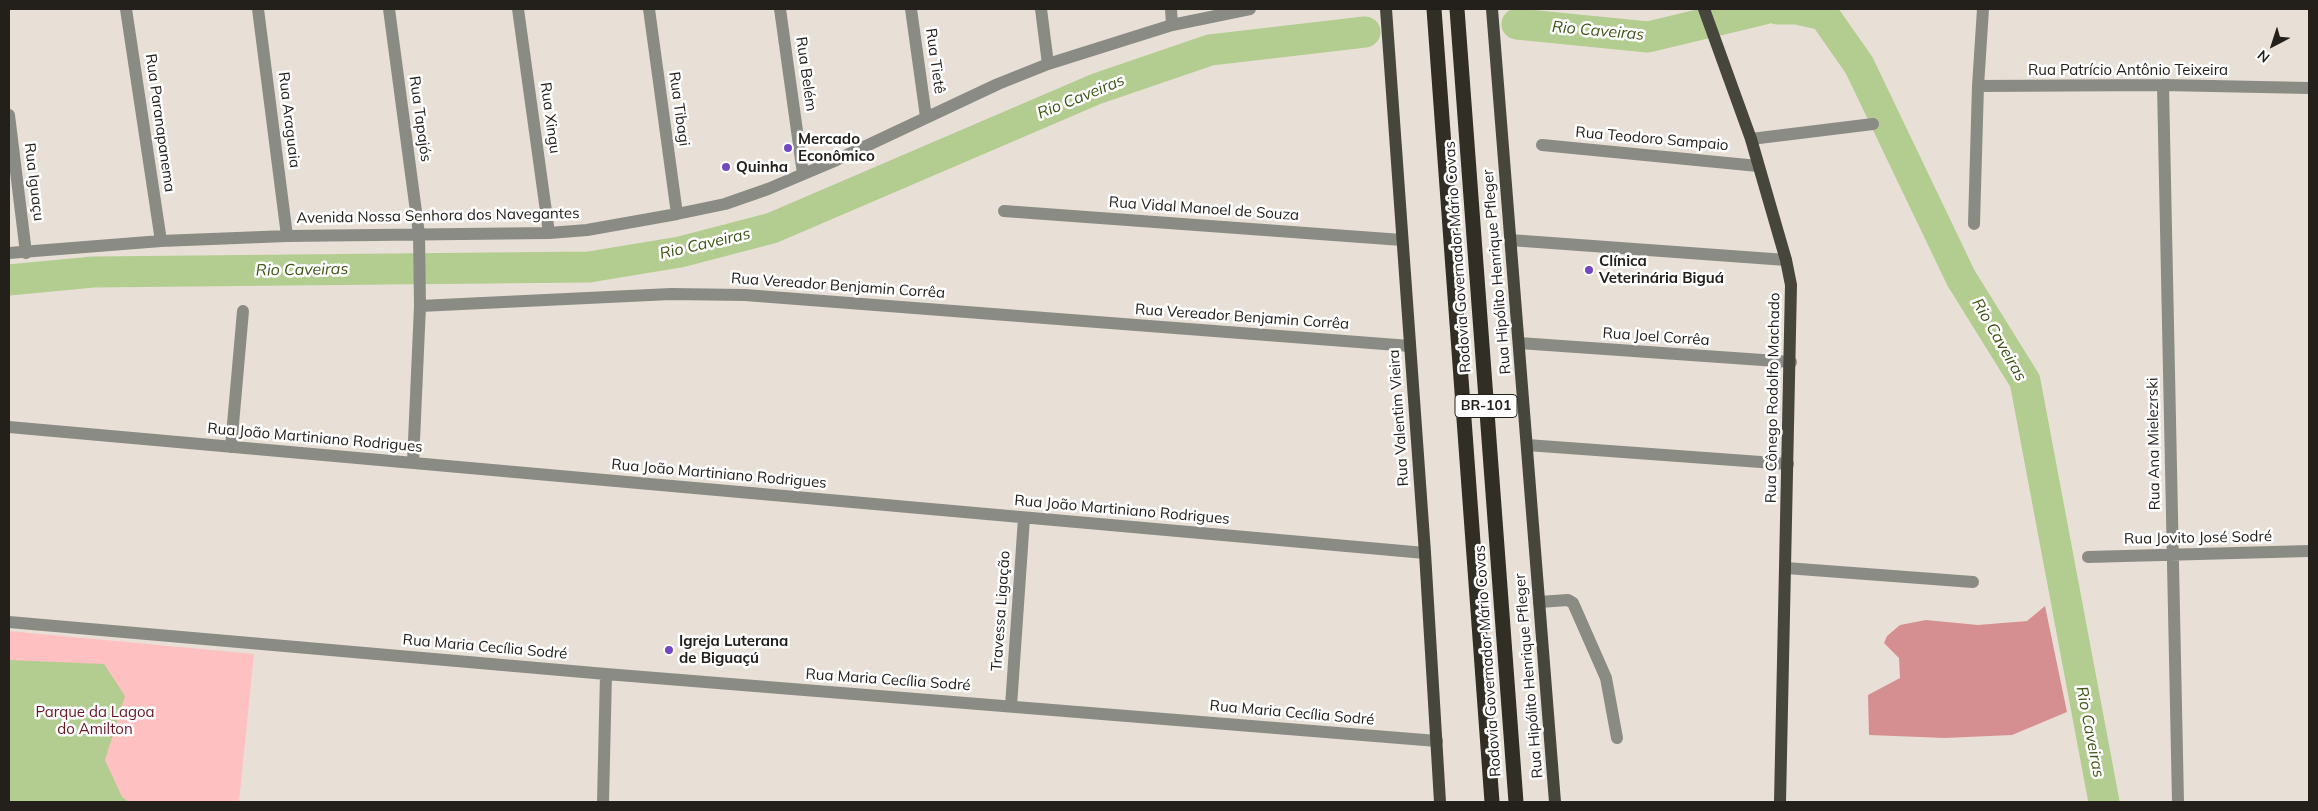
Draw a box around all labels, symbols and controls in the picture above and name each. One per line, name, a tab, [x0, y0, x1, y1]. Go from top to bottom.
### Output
water label: Rio Caveiras	[1551, 17, 1645, 45]
north arrow	[2248, 20, 2298, 70]
street label: Rua Tietê	[921, 27, 949, 95]
street label: Rua Belém	[792, 36, 820, 112]
text: N	[2254, 46, 2273, 67]
street label: Rua Paranapanema	[141, 53, 179, 193]
street label: Rua Patrício Antônio Teixeira	[2028, 61, 2228, 79]
street label: Rua Araguaia	[274, 71, 304, 169]
street label: Rua Tibagi	[665, 71, 693, 147]
water label: Rio Caveiras	[1034, 71, 1128, 123]
street label: Rua Tapajós	[405, 75, 435, 163]
street label: Rua Xingu	[536, 81, 564, 155]
street label: Rua Teodoro Sampaio	[1575, 123, 1729, 155]
place label: Mercado Econômico	[798, 130, 875, 165]
street label: Rodovia Governador Mário Covas	[1441, 141, 1475, 373]
street label: Rua Iguaçu	[20, 142, 48, 222]
marker: Mercado Econômico	[782, 142, 794, 154]
place label: Quinha	[736, 158, 788, 176]
marker: Quinha	[720, 161, 732, 173]
street label: Rua Hipólito Henrique Pfleger	[1479, 169, 1515, 375]
street label: Rua Vidal Manoel de Souza	[1108, 193, 1300, 225]
street label: Avenida Nossa Senhora dos Navegantes	[296, 205, 580, 227]
water label: Rio Caveiras	[658, 224, 752, 264]
place label: Clínica Veterinária Biguá	[1599, 252, 1724, 287]
water label: Rio Caveiras	[256, 260, 348, 280]
marker: Clínica Veterinária Biguá	[1583, 264, 1595, 276]
street label: Rua Vereador Benjamin Corrêa	[730, 270, 946, 302]
street label: Rua Cônego Rodolfo Machado	[1762, 293, 1784, 503]
water label: Rio Caveiras	[1968, 295, 2030, 385]
street label: Rua Vereador Benjamin Corrêa	[1134, 301, 1350, 333]
street label: Rua Joel Corrêa	[1602, 324, 1710, 350]
street label: Rua Valentim Vieira	[1385, 349, 1413, 487]
street label: Rua Ana Mielezrski	[2144, 377, 2164, 511]
road number: BR-101	[1455, 394, 1517, 418]
street label: Rua João Martiniano Rodrigues	[207, 420, 423, 456]
street label: Rua João Martiniano Rodrigues	[611, 456, 827, 492]
street label: Rua João Martiniano Rodrigues	[1014, 492, 1230, 528]
street label: Rua Jovito José Sodré	[2124, 528, 2272, 548]
street label: Rodovia Governador Mário Covas	[1471, 545, 1505, 777]
street label: Travessa Ligação	[988, 550, 1014, 672]
street label: Rua Hipólito Henrique Pfleger	[1511, 573, 1547, 779]
street label: Rua Maria Cecília Sodré	[402, 631, 568, 663]
place label: Igreja Luterana de Biguaçú	[679, 632, 788, 667]
marker: Igreja Luterana de Biguaçú	[663, 644, 675, 656]
street label: Rua Maria Cecília Sodré	[805, 665, 971, 695]
water label: Rio Caveiras	[2072, 685, 2108, 779]
street label: Rua Maria Cecília Sodré	[1209, 697, 1375, 729]
park label: Parque da Lagoa do Amilton	[35, 703, 155, 738]

